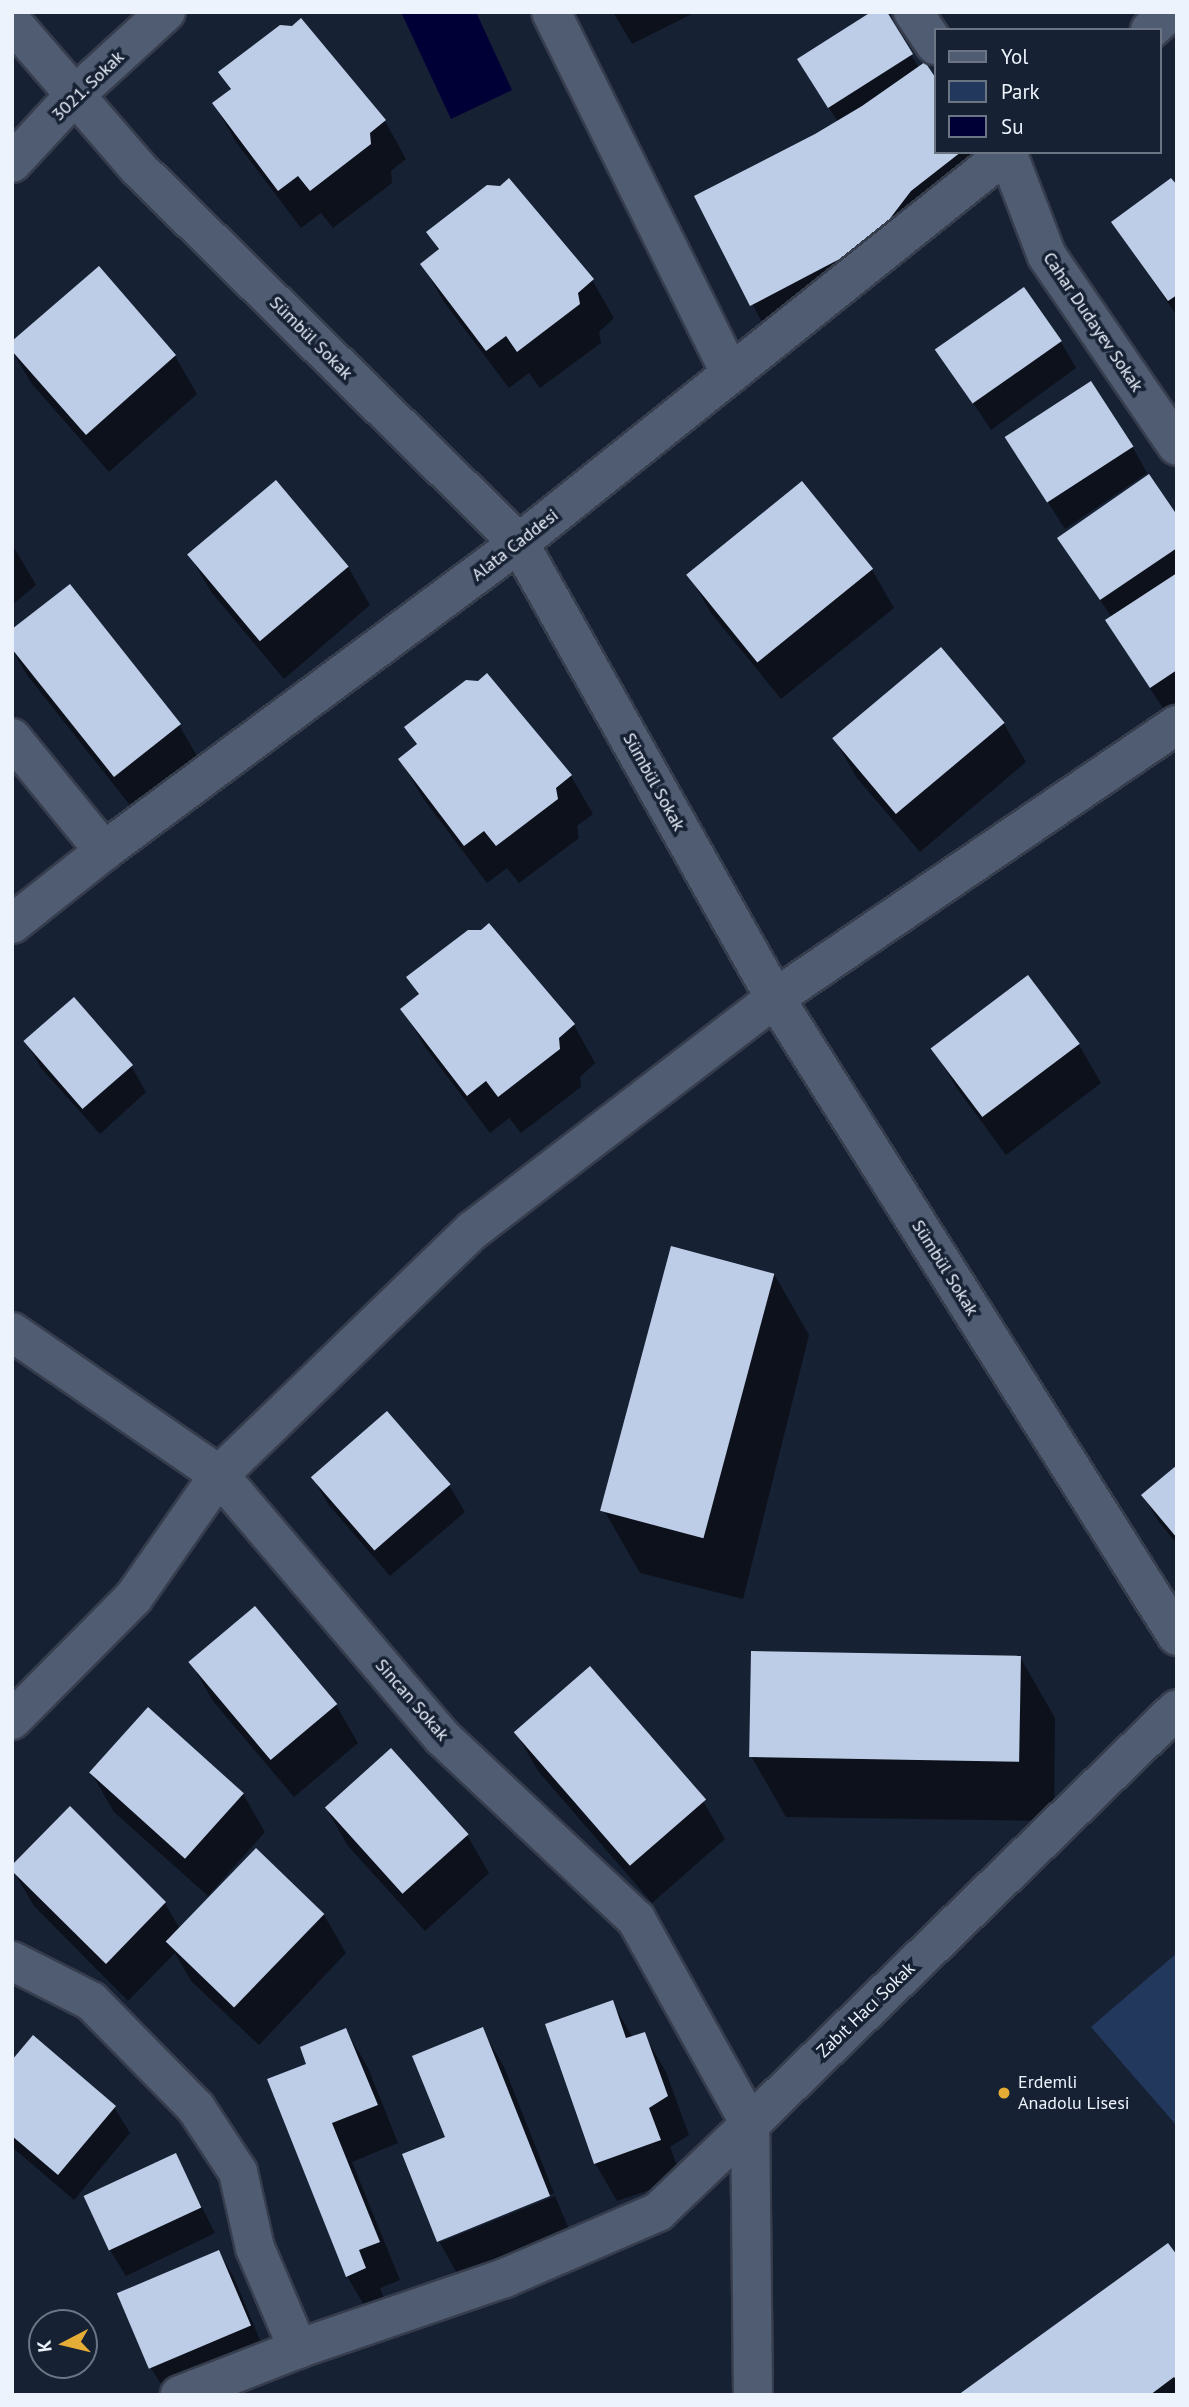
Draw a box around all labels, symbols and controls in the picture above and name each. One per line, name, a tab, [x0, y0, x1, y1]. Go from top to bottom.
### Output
legend	[934, 28, 1161, 154]
text: Yol	[1001, 43, 1028, 70]
street label: 3021. Sokak	[47, 46, 129, 126]
text: Park	[1001, 78, 1040, 105]
text: Su	[1001, 113, 1023, 140]
street label: Cahar Dudayev Sokak	[1038, 248, 1148, 396]
street label: Sümbül Sokak	[265, 292, 357, 384]
street label: Alata Caddesi	[467, 504, 563, 586]
street label: Sümbül Sokak	[618, 729, 690, 835]
street label: Sümbül Sokak	[907, 1216, 983, 1320]
street label: Sincan Sokak	[371, 1655, 453, 1745]
street label: Zabıt Hacı Sokak	[812, 1958, 920, 2062]
place label: Erdemli Anadolu Lisesi	[1018, 2072, 1130, 2114]
marker: Erdemli Anadolu Lisesi	[996, 2085, 1012, 2101]
north arrow	[28, 2309, 98, 2379]
text: K	[32, 2339, 57, 2354]

